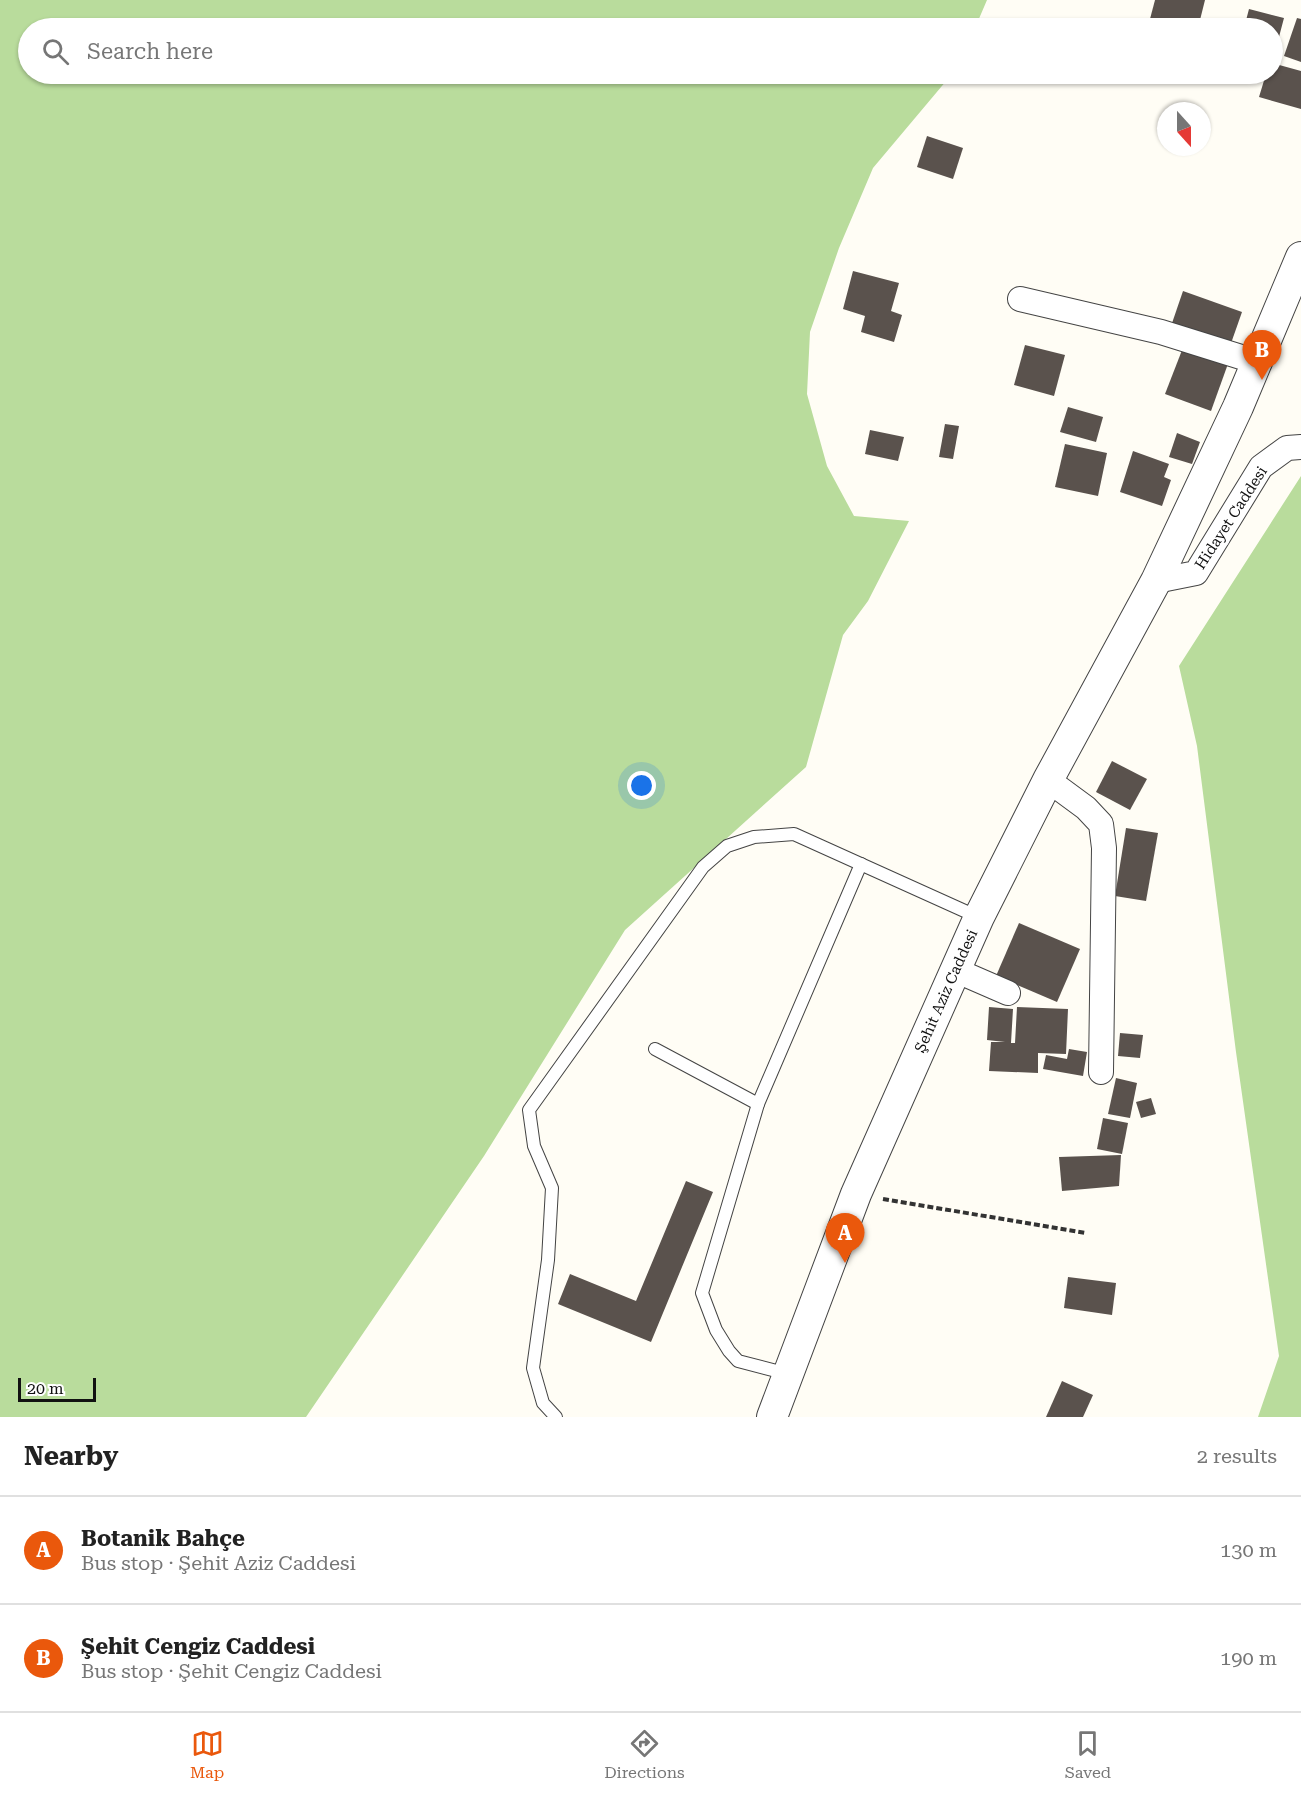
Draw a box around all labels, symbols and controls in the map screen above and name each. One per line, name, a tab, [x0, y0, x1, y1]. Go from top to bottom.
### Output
search box	[18, 18, 1283, 84]
icon: search	[39, 35, 72, 68]
text: Search here	[87, 39, 213, 64]
north arrow	[1157, 102, 1211, 156]
pin: B	[1242, 330, 1282, 380]
street label: Hidayet Caddesi	[1191, 463, 1271, 573]
your location	[627, 771, 656, 800]
street label: Şehit Aziz Caddesi	[911, 926, 981, 1055]
pin: A	[826, 1214, 864, 1263]
scale bar	[18, 1375, 96, 1402]
text: 20 m	[27, 1379, 64, 1398]
text: Nearby	[24, 1441, 118, 1471]
text: 2 results	[1197, 1444, 1277, 1468]
text: Botanik Bahçe	[81, 1526, 245, 1551]
text: A	[36, 1538, 51, 1562]
text: 130 m	[1220, 1538, 1277, 1562]
text: Bus stop · Şehit Aziz Caddesi	[81, 1551, 356, 1575]
text: Şehit Cengiz Caddesi	[81, 1634, 315, 1659]
text: B	[36, 1646, 51, 1670]
text: 190 m	[1220, 1646, 1277, 1670]
text: Bus stop · Şehit Cengiz Caddesi	[81, 1659, 382, 1683]
tab: Map	[190, 1727, 224, 1782]
tab: Directions	[604, 1727, 685, 1782]
tab: Saved	[1065, 1727, 1111, 1782]

